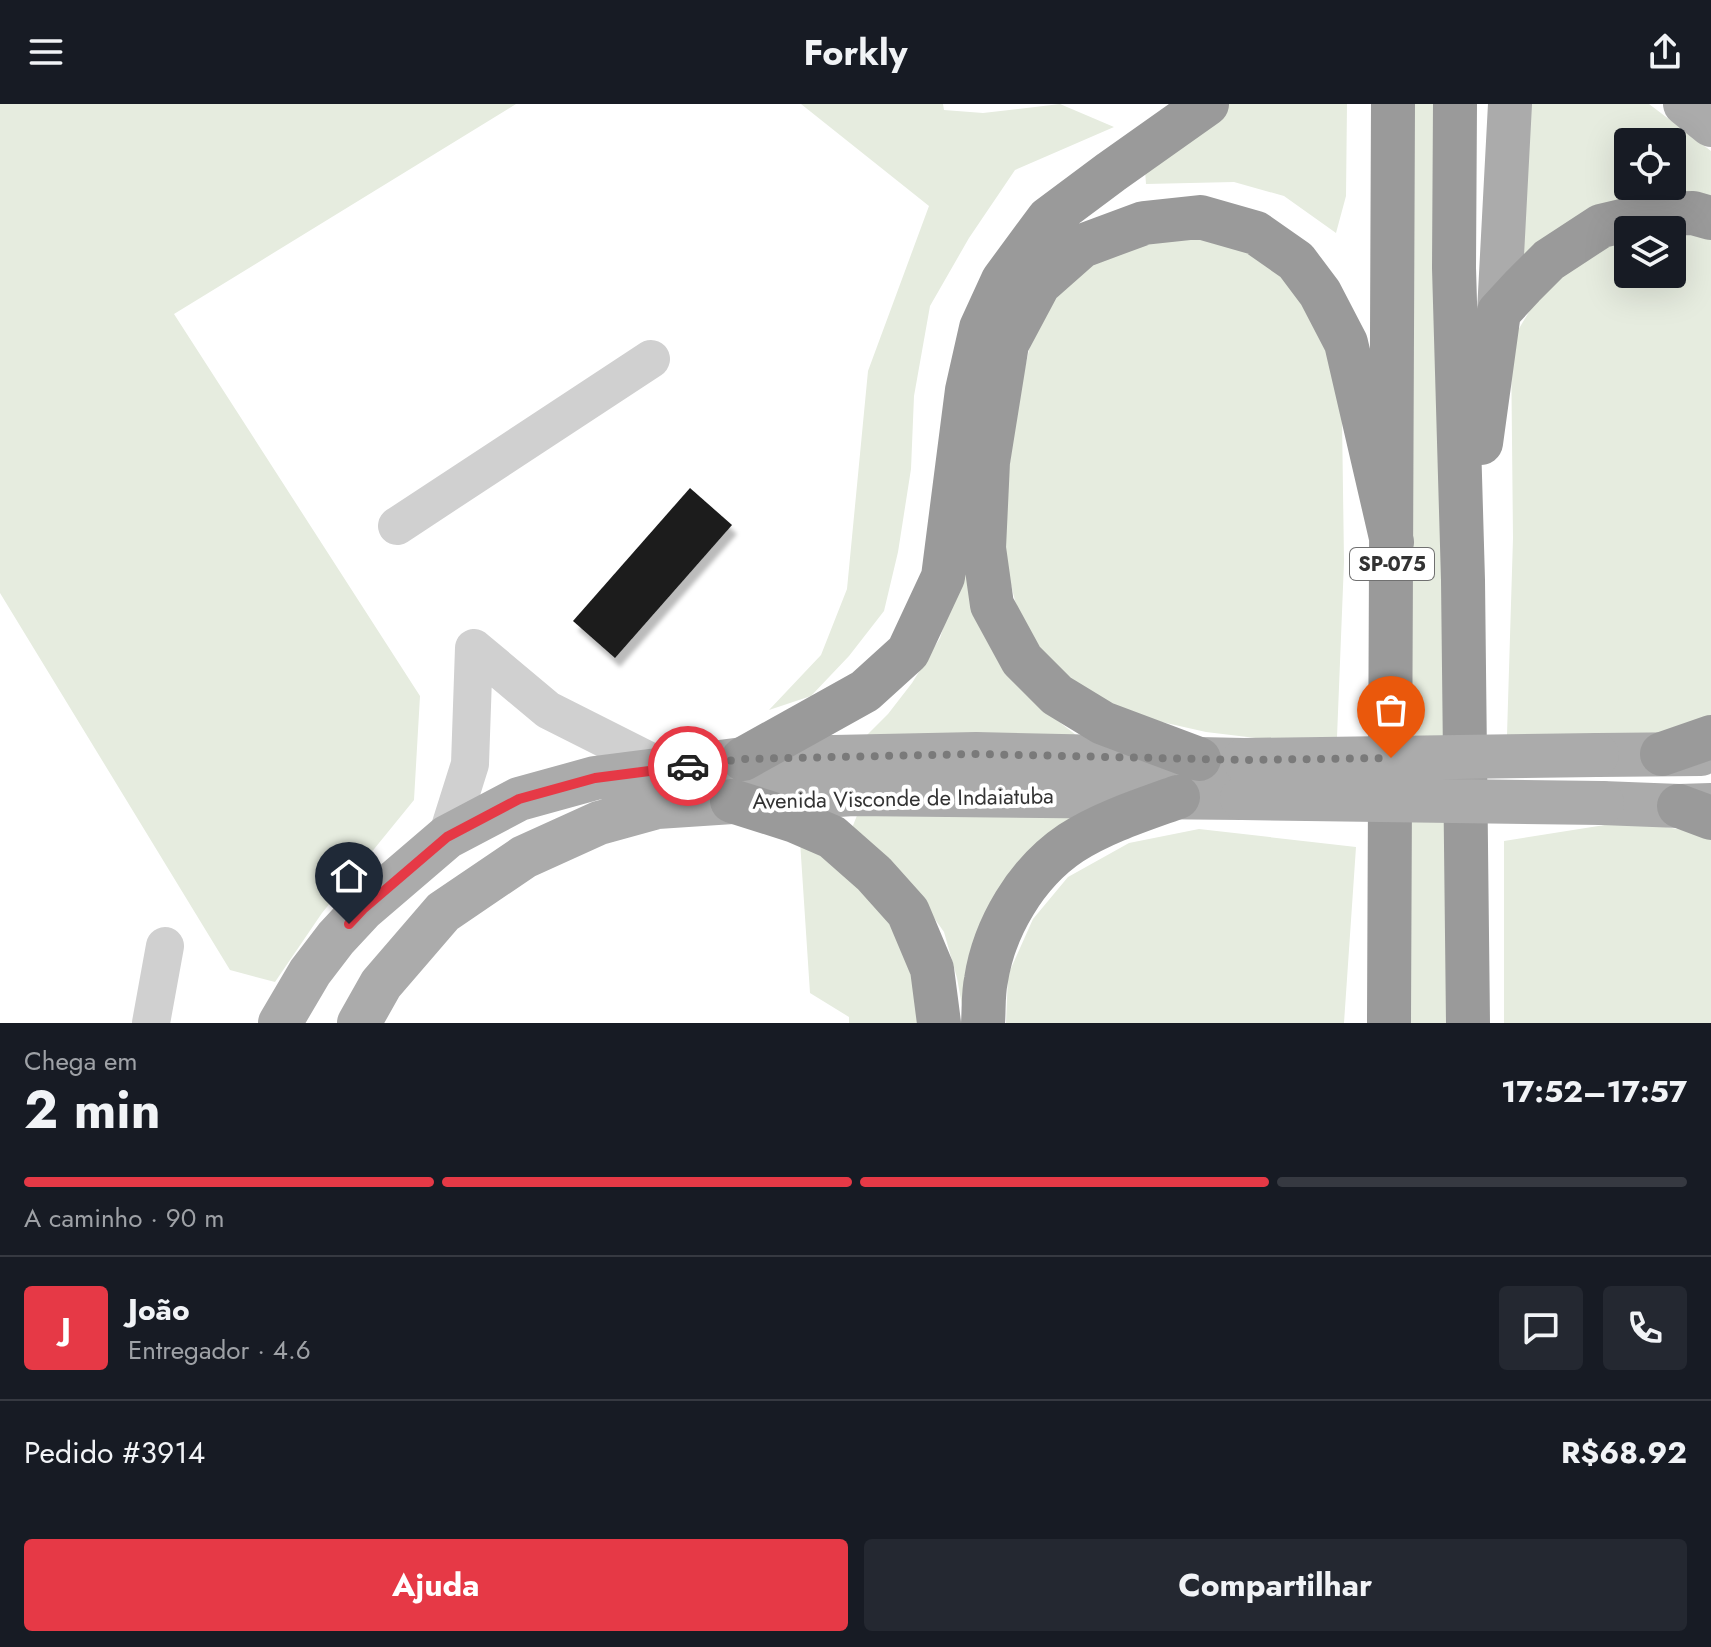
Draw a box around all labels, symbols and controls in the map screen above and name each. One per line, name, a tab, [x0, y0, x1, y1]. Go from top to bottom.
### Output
text: Forkly	[803, 26, 908, 78]
icon: menu	[24, 30, 68, 74]
icon: share	[1643, 30, 1687, 74]
map controls	[1614, 128, 1686, 288]
button: locate	[1614, 128, 1686, 200]
button: layers	[1614, 216, 1686, 288]
road number: SP-075	[1350, 548, 1434, 580]
pin	[1357, 676, 1425, 758]
icon: bag	[1369, 688, 1413, 732]
courier	[648, 726, 728, 806]
icon: car	[666, 744, 710, 788]
street label: Avenida Visconde de Indaiatuba	[752, 779, 1054, 817]
pin	[315, 842, 383, 924]
icon: home	[327, 854, 371, 898]
text: Chega em	[24, 1042, 138, 1080]
text: 17:52–17:57	[1501, 1070, 1687, 1113]
text: 2 min	[24, 1072, 161, 1148]
text: A caminho · 90 m	[24, 1199, 225, 1237]
button: chat	[1499, 1286, 1583, 1370]
button: phone	[1603, 1286, 1687, 1370]
text: João	[128, 1288, 190, 1331]
text: J	[61, 1307, 71, 1350]
text: Entregador · 4.6	[128, 1331, 311, 1369]
text: Pedido #3914	[24, 1431, 205, 1474]
text: R$68.92	[1561, 1431, 1687, 1474]
button: Ajuda	[24, 1539, 848, 1631]
button: Compartilhar	[864, 1539, 1687, 1631]

